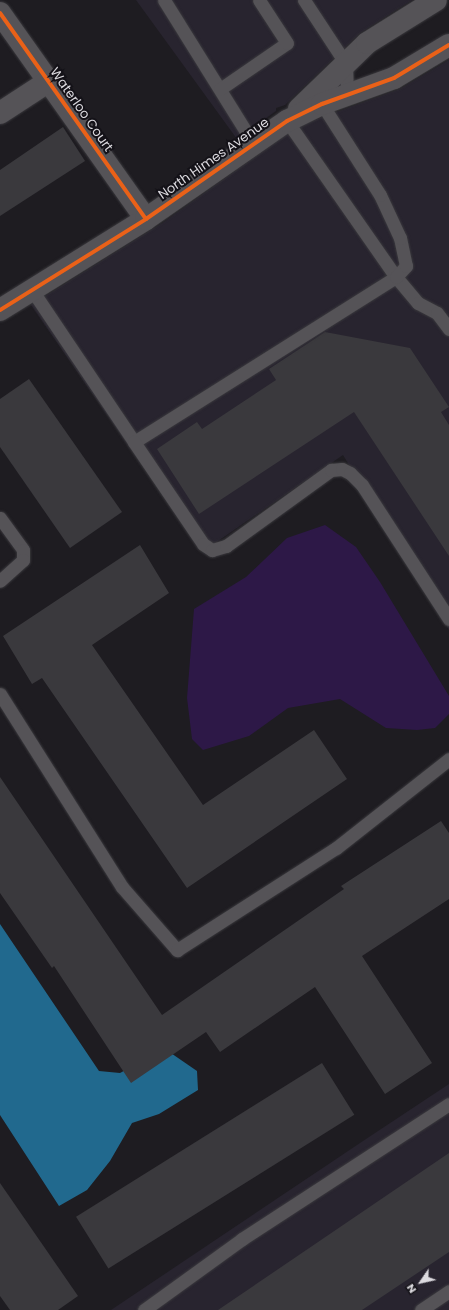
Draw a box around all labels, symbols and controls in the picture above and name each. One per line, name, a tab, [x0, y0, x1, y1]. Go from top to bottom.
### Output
street label: Waterloo Court	[46, 65, 116, 155]
street label: North Himes Avenue	[156, 115, 272, 203]
north arrow	[401, 1262, 441, 1302]
text: N	[402, 1281, 420, 1297]

